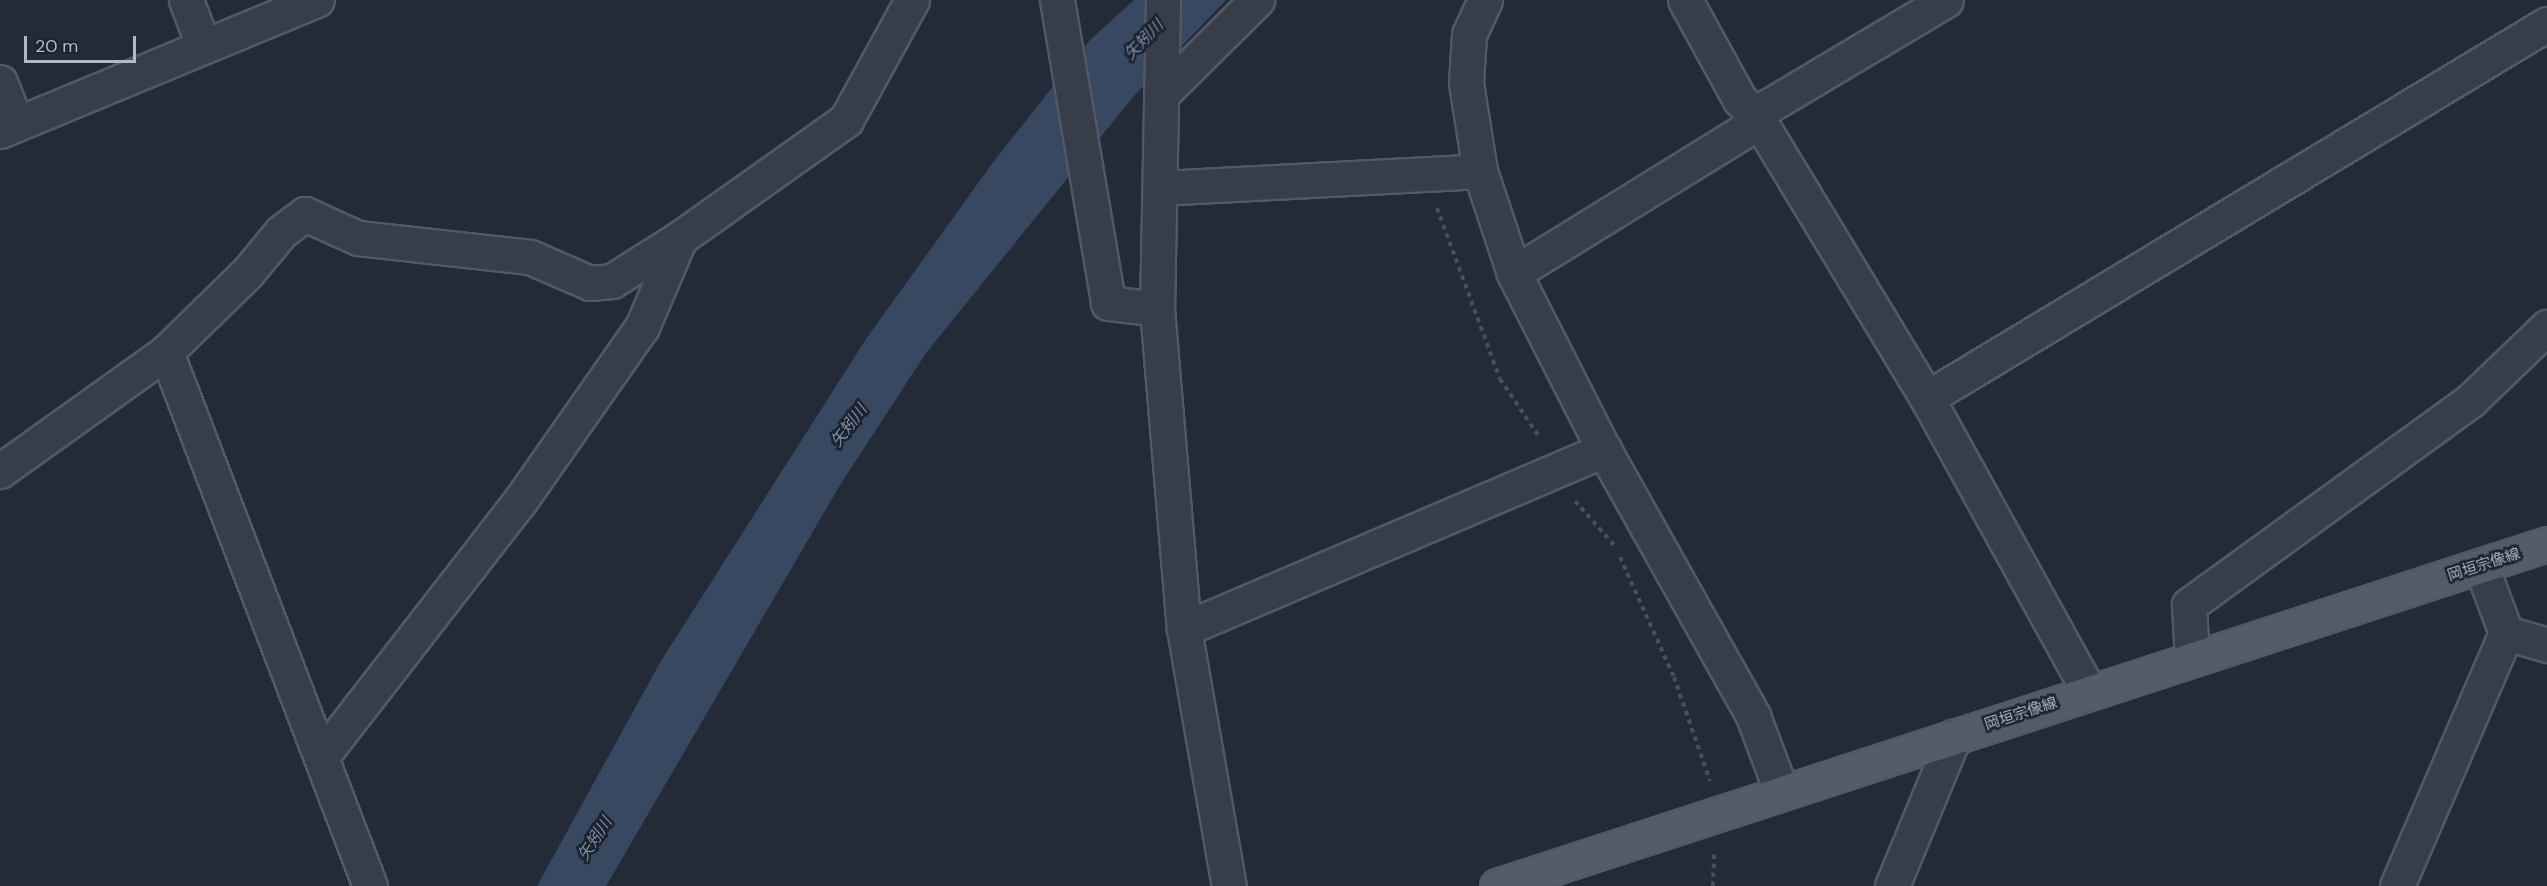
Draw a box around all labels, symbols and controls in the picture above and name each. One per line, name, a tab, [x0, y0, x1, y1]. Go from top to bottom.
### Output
water label: 矢矧川	[1120, 16, 1168, 64]
scale bar	[27, 24, 140, 62]
text: 20 m	[35, 34, 78, 58]
water label: 矢矧川	[827, 401, 871, 451]
street label: 岡垣宗像線	[2446, 545, 2522, 585]
street label: 岡垣宗像線	[1983, 694, 2059, 734]
water label: 矢矧川	[574, 814, 616, 864]

